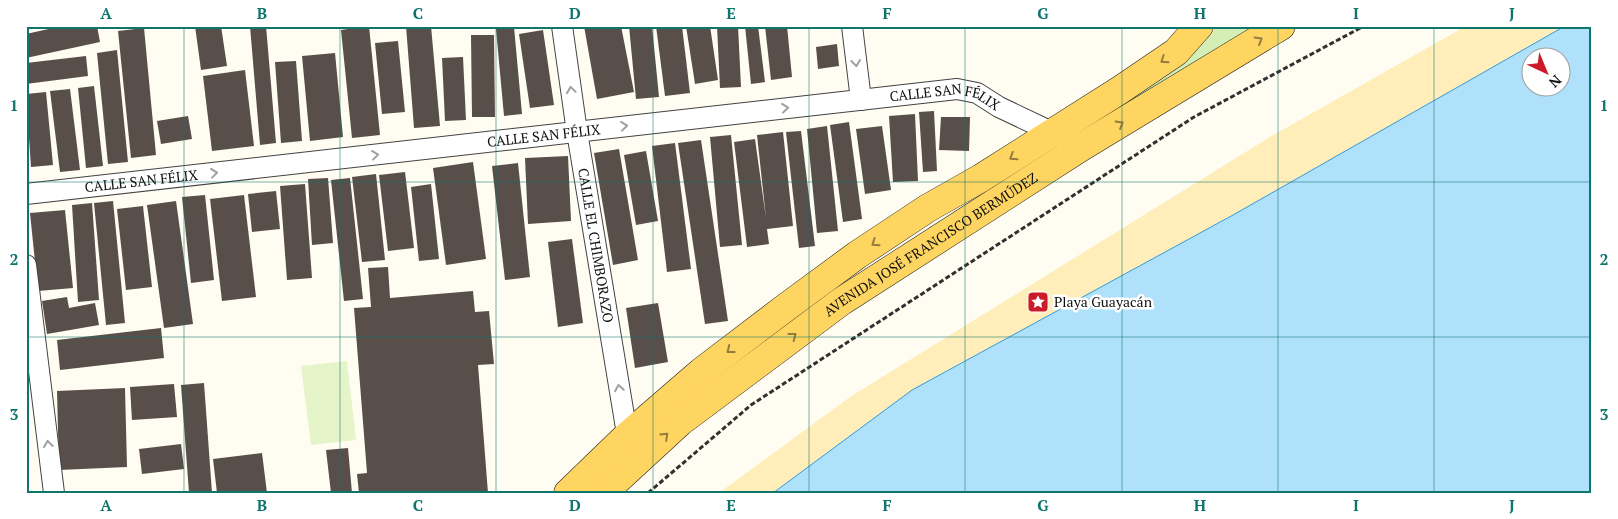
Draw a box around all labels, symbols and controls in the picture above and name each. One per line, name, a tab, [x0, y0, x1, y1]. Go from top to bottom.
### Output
text: A	[100, 2, 112, 24]
text: B	[257, 2, 267, 24]
text: C	[413, 2, 423, 24]
text: D	[569, 2, 581, 24]
text: E	[726, 2, 736, 24]
text: F	[882, 2, 892, 24]
text: G	[1037, 2, 1049, 24]
text: H	[1194, 2, 1206, 24]
text: I	[1353, 2, 1359, 24]
text: J	[1509, 2, 1515, 24]
one-way arrow	[1254, 36, 1263, 46]
north arrow	[1520, 48, 1570, 98]
one-way arrow	[1161, 54, 1170, 63]
one-way arrow	[850, 59, 861, 67]
text: N	[1545, 71, 1566, 92]
street label: CALLE SAN FÉLIX	[889, 79, 1004, 115]
one-way arrow	[566, 85, 577, 93]
text: 1	[9, 94, 19, 116]
text: 1	[1599, 94, 1609, 116]
one-way arrow	[781, 103, 789, 114]
street label: CALLE SAN FÉLIX	[486, 119, 602, 151]
one-way arrow	[1114, 120, 1123, 130]
one-way arrow	[620, 121, 628, 132]
one-way arrow	[372, 150, 380, 161]
one-way arrow	[1009, 151, 1018, 160]
street label: CALLE SAN FÉLIX	[84, 165, 199, 196]
street label: CALLE EL CHIMBORAZO	[574, 167, 618, 324]
one-way arrow	[210, 168, 218, 179]
street label: AVENIDA JOSÉ FRANCISCO BERMÚDEZ	[820, 168, 1041, 321]
one-way arrow	[871, 237, 881, 246]
text: 2	[9, 248, 19, 270]
text: 2	[1599, 248, 1609, 270]
place icon: Playa Guayacán	[1026, 290, 1050, 314]
place label: Playa Guayacán	[1054, 292, 1153, 311]
one-way arrow	[787, 333, 797, 342]
one-way arrow	[726, 344, 736, 353]
one-way arrow	[615, 384, 625, 393]
text: 3	[9, 403, 19, 425]
text: 3	[1599, 403, 1609, 425]
one-way arrow	[659, 433, 668, 442]
one-way arrow	[43, 440, 54, 448]
text: A	[100, 494, 112, 516]
text: B	[257, 494, 267, 516]
text: C	[413, 494, 423, 516]
text: D	[569, 494, 581, 516]
text: E	[726, 494, 736, 516]
text: F	[882, 494, 892, 516]
text: G	[1037, 494, 1049, 516]
text: H	[1194, 494, 1206, 516]
text: I	[1353, 494, 1359, 516]
text: J	[1509, 494, 1515, 516]

